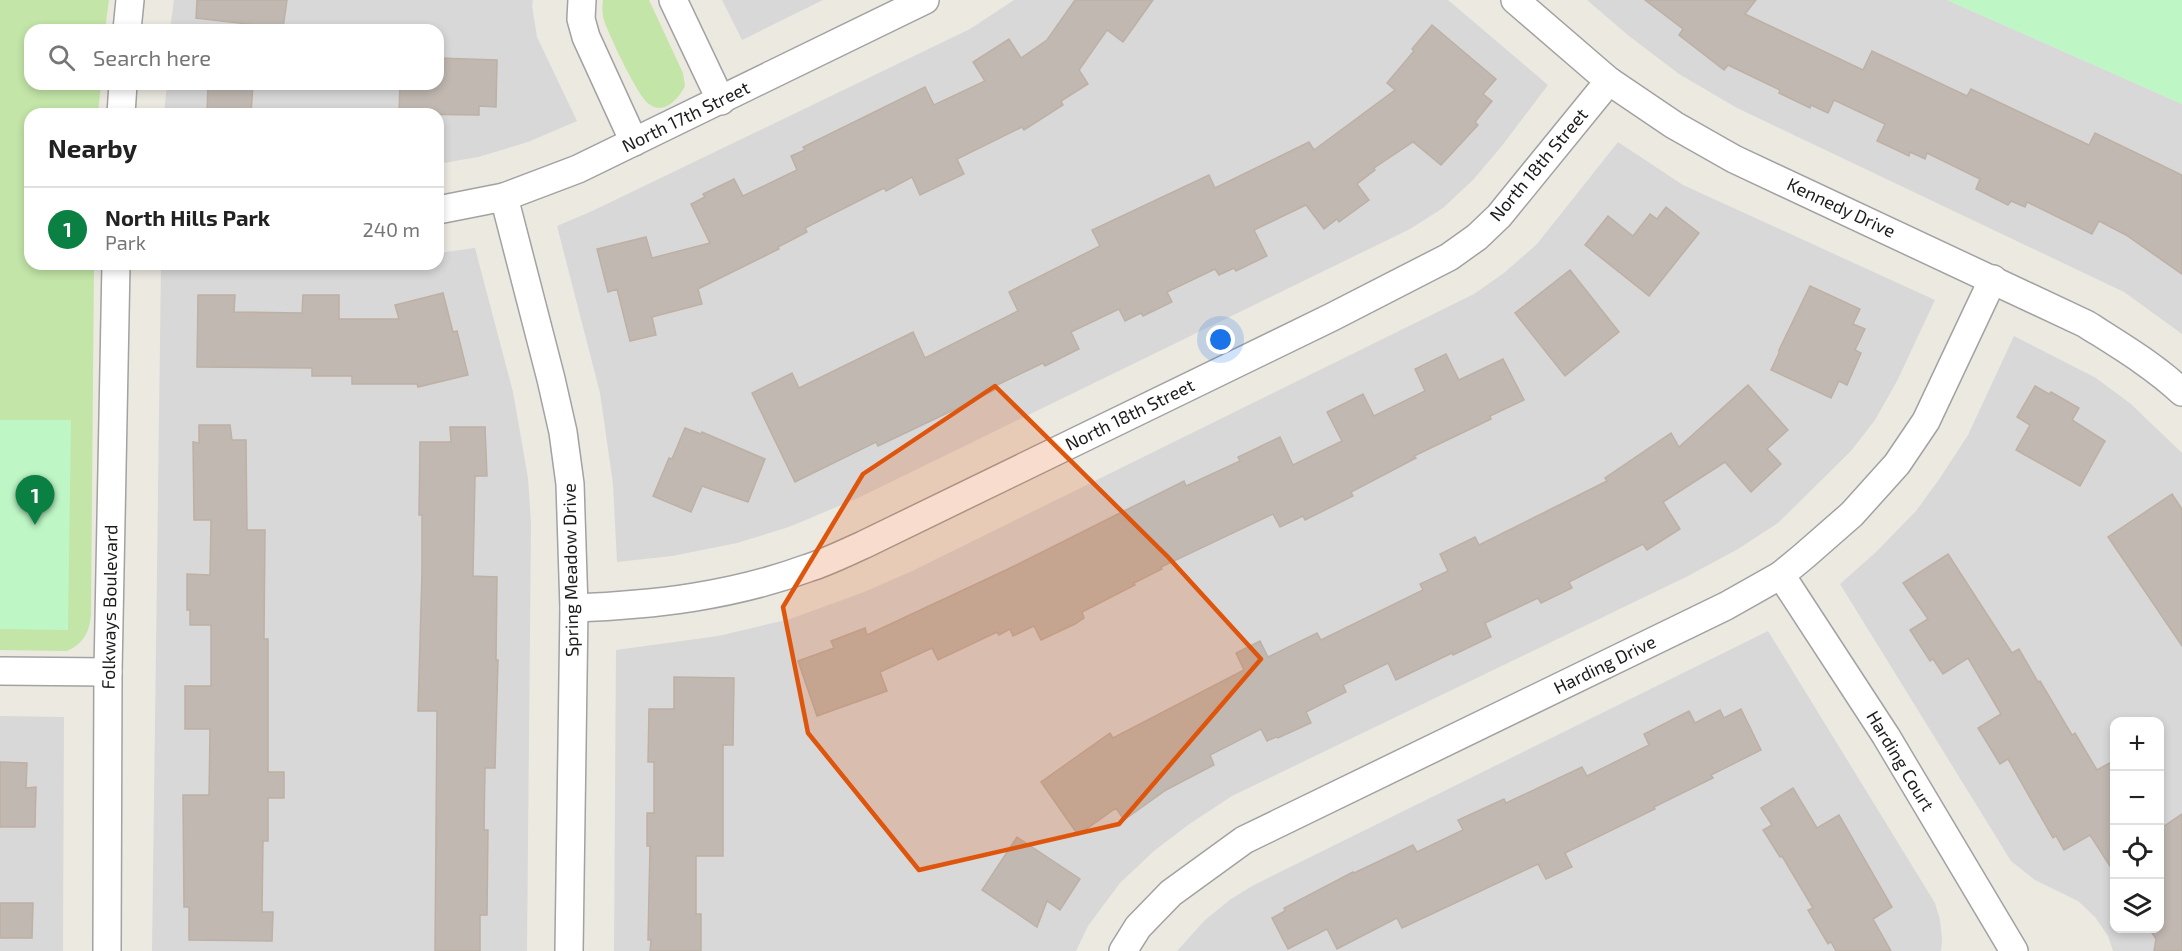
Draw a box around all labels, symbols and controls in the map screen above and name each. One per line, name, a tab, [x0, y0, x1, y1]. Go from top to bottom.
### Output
search box	[24, 24, 444, 90]
icon: search	[45, 41, 78, 74]
text: Search here	[93, 44, 211, 70]
street label: North 17th Street	[618, 76, 753, 156]
street label: North 18th Street	[1485, 103, 1592, 225]
text: Nearby	[48, 132, 137, 163]
street label: Kennedy Drive	[1784, 172, 1899, 242]
text: North Hills Park	[105, 204, 270, 230]
text: 1	[63, 217, 72, 241]
text: 240 m	[362, 217, 420, 241]
text: Park	[105, 230, 146, 254]
your location	[1206, 325, 1235, 354]
street label: North 18th Street	[1061, 373, 1198, 455]
pin: 1	[15, 476, 54, 525]
street label: Spring Meadow Drive	[557, 483, 583, 657]
street label: Folkways Boulevard	[97, 524, 121, 690]
street label: Harding Drive	[1550, 630, 1659, 698]
street label: Harding Court	[1862, 706, 1939, 815]
map controls	[2110, 717, 2164, 933]
button: +	[2110, 717, 2164, 771]
button: −	[2110, 771, 2164, 825]
button: locate	[2110, 825, 2164, 879]
button: layers	[2110, 879, 2164, 933]

